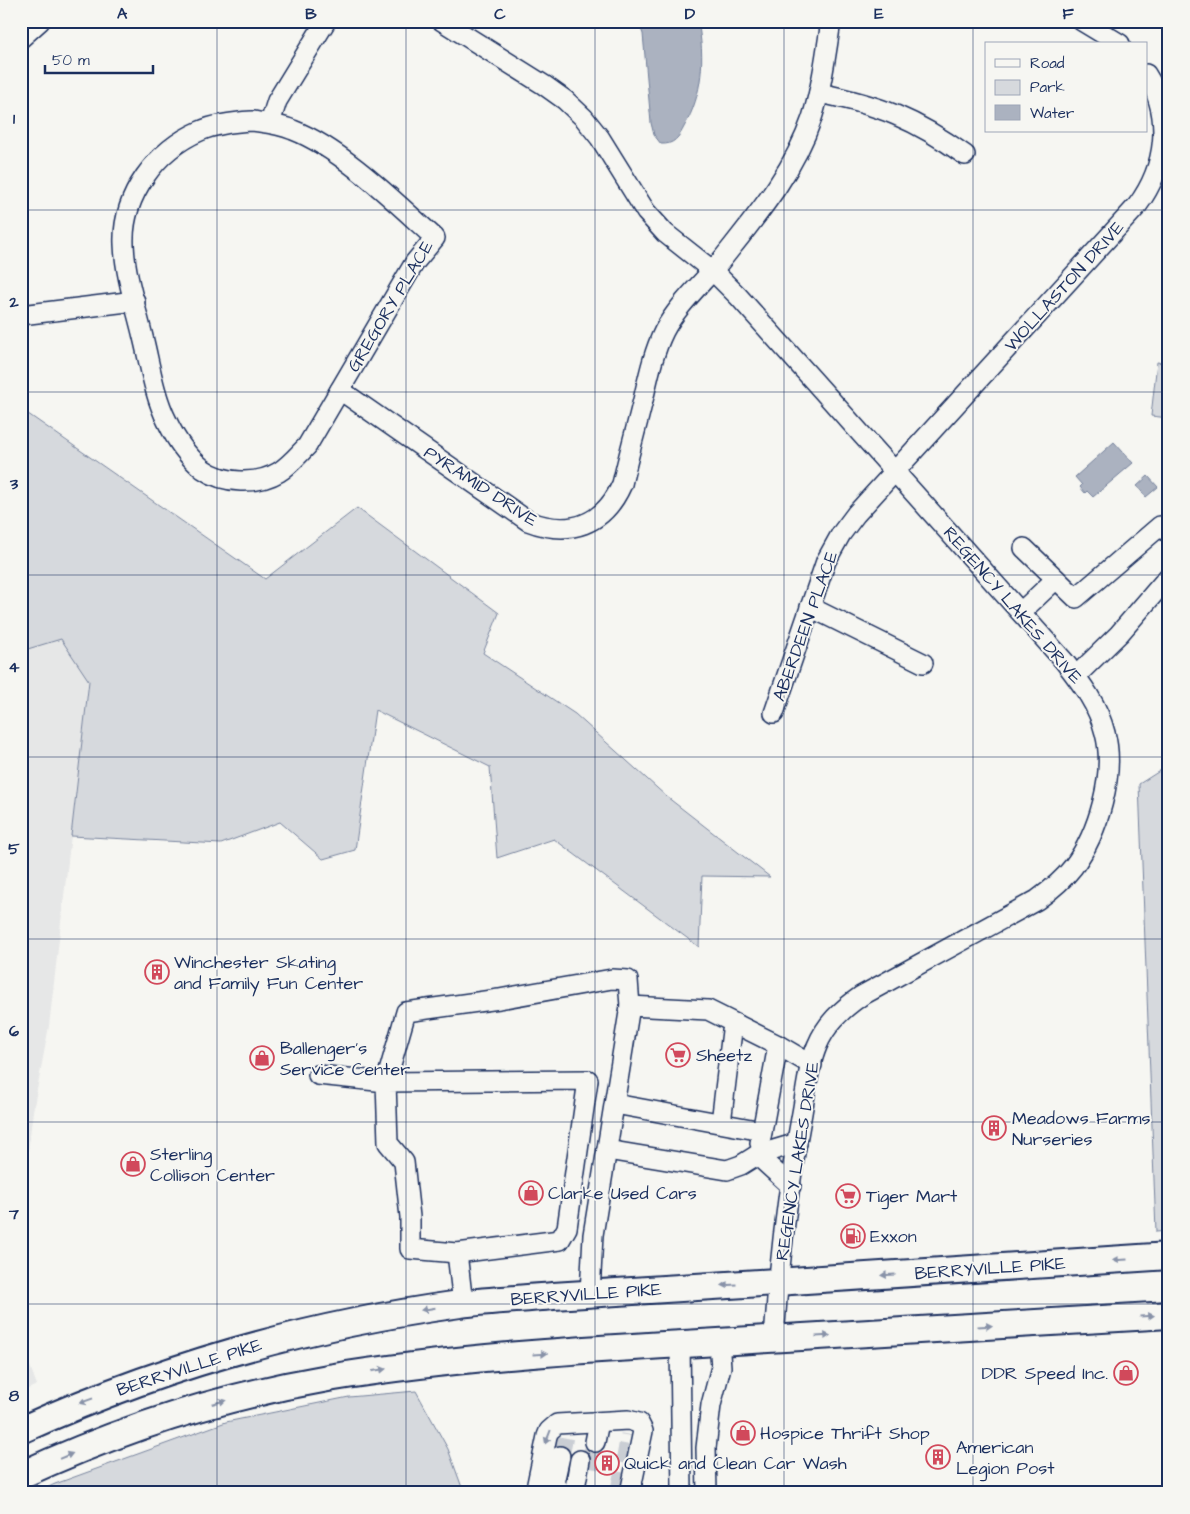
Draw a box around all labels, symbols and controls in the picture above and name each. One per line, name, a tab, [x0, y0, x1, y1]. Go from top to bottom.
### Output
text: A	[117, 3, 128, 25]
text: B	[305, 3, 317, 25]
text: C	[494, 3, 506, 25]
text: D	[685, 3, 696, 25]
text: E	[874, 3, 884, 25]
text: F	[1062, 3, 1074, 25]
scale bar	[45, 42, 152, 74]
legend	[985, 42, 1148, 132]
text: 50 m	[52, 50, 90, 71]
text: Road	[1030, 53, 1065, 74]
text: Park	[1030, 77, 1065, 98]
text: Water	[1030, 103, 1074, 124]
text: 1	[13, 108, 16, 130]
street label: WOLLASTON DRIVE	[999, 215, 1130, 357]
street label: GREGORY PLACE	[341, 236, 440, 377]
text: 2	[8, 291, 19, 313]
street label: PYRAMID DRIVE	[419, 440, 543, 533]
text: 3	[9, 473, 19, 495]
street label: REGENCY LAKES DRIVE	[937, 521, 1088, 690]
street label: ABERDEEN PLACE	[767, 547, 844, 705]
text: 4	[9, 656, 20, 678]
text: 5	[8, 838, 20, 860]
place label: Winchester Skating and Family Fun Center	[174, 950, 363, 997]
building icon: Winchester Skating and Family Fun Center	[144, 959, 170, 985]
text: 6	[9, 1020, 19, 1042]
place label: Ballenger's Service Center	[280, 1036, 410, 1082]
supermarket icon: Sheetz	[665, 1042, 691, 1068]
place label: Sheetz	[696, 1043, 752, 1068]
shop icon: Ballenger's Service Center	[249, 1045, 275, 1071]
street label: REGENCY LAKES DRIVE	[769, 1060, 826, 1262]
place label: Meadows Farms Nurseries	[1012, 1106, 1151, 1152]
building icon: Meadows Farms Nurseries	[981, 1115, 1007, 1141]
place label: Sterling Collison Center	[150, 1142, 275, 1188]
shop icon: Sterling Collison Center	[120, 1151, 146, 1177]
shop icon: Clarke Used Cars	[518, 1180, 544, 1206]
place label: Clarke Used Cars	[548, 1181, 697, 1206]
supermarket icon: Tiger Mart	[835, 1183, 861, 1209]
place label: Tiger Mart	[866, 1184, 958, 1210]
text: 7	[8, 1203, 19, 1225]
fuel station icon: Exxon	[840, 1223, 866, 1249]
place label: Exxon	[870, 1224, 917, 1249]
street label: BERRYVILLE PIKE	[914, 1251, 1067, 1286]
one-way arrow	[1112, 1256, 1128, 1264]
one-way arrow	[880, 1271, 896, 1279]
street label: BERRYVILLE PIKE	[510, 1277, 663, 1312]
one-way arrow	[721, 1281, 737, 1289]
one-way arrow	[419, 1306, 435, 1314]
one-way arrow	[1139, 1312, 1155, 1320]
one-way arrow	[977, 1322, 993, 1330]
one-way arrow	[815, 1331, 831, 1339]
street label: BERRYVILLE PIKE	[113, 1332, 265, 1403]
one-way arrow	[533, 1350, 549, 1358]
shop icon: DDR Speed Inc.	[1113, 1360, 1139, 1386]
place label: DDR Speed Inc.	[981, 1361, 1108, 1386]
one-way arrow	[371, 1366, 387, 1374]
text: 8	[9, 1385, 20, 1407]
one-way arrow	[78, 1398, 93, 1406]
one-way arrow	[212, 1398, 227, 1406]
shop icon: Hospice Thrift Shop	[730, 1420, 756, 1446]
place label: Hospice Thrift Shop	[760, 1421, 930, 1446]
one-way arrow	[544, 1430, 552, 1445]
place label: American Legion Post	[956, 1435, 1055, 1482]
building icon: American Legion Post	[925, 1444, 951, 1470]
building icon: Quick and Clean Car Wash	[594, 1450, 620, 1476]
place label: Quick and Clean Car Wash	[624, 1451, 847, 1476]
one-way arrow	[59, 1452, 74, 1460]

